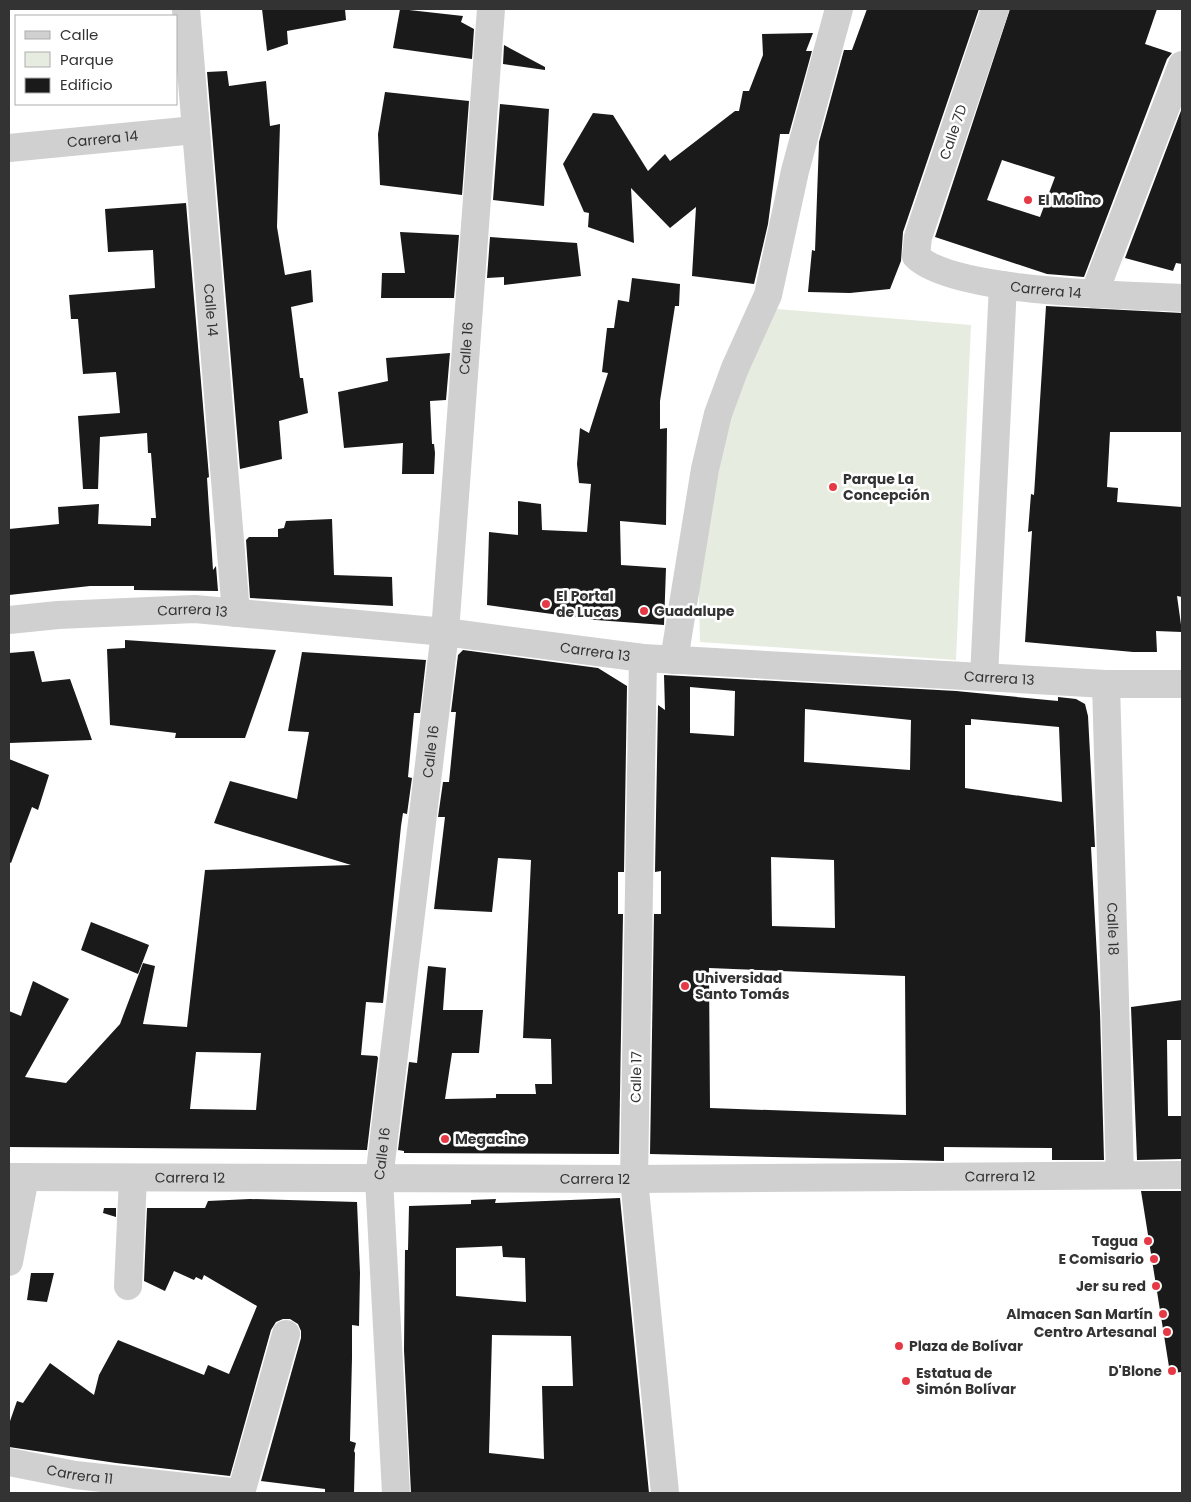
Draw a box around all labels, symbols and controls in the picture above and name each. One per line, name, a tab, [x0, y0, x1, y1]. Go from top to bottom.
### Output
legend	[15, 15, 178, 105]
text: Calle	[60, 24, 98, 45]
text: Parque	[60, 49, 113, 70]
text: Edificio	[60, 74, 113, 95]
street label: Calle 7D	[934, 102, 972, 162]
street label: Carrera 14	[66, 126, 139, 152]
place label: El Molino	[1038, 190, 1101, 210]
marker: El Molino	[1022, 194, 1034, 206]
street label: Carrera 14	[1009, 276, 1082, 303]
street label: Calle 14	[199, 283, 223, 337]
street label: Calle 16	[454, 321, 478, 375]
place label: Parque La Concepción	[843, 469, 930, 505]
marker: Parque La Concepción	[827, 481, 839, 493]
place label: El Portal de Lucas	[556, 586, 619, 622]
marker: El Portal de Lucas	[540, 598, 552, 610]
street label: Carrera 13	[157, 599, 229, 622]
place label: Guadalupe	[654, 601, 735, 621]
marker: Guadalupe	[638, 605, 650, 617]
street label: Carrera 13	[559, 637, 632, 666]
street label: Carrera 13	[963, 666, 1035, 690]
street label: Calle 16	[417, 724, 444, 779]
street label: Calle 18	[1102, 902, 1124, 956]
place label: Universidad Santo Tomás	[695, 968, 790, 1004]
marker: Universidad Santo Tomás	[679, 980, 691, 992]
street label: Calle 17	[626, 1051, 646, 1103]
street label: Calle 16	[369, 1126, 395, 1181]
place label: Megacine	[455, 1129, 527, 1149]
marker: Megacine	[439, 1133, 451, 1145]
street label: Carrera 12	[965, 1166, 1035, 1187]
street label: Carrera 12	[155, 1167, 225, 1188]
street label: Carrera 12	[560, 1169, 630, 1189]
place label: Tagua	[1092, 1231, 1138, 1251]
marker: Tagua	[1142, 1235, 1154, 1247]
place label: E Comisario	[1059, 1249, 1144, 1269]
marker: E Comisario	[1148, 1253, 1160, 1265]
place label: Jer su red	[1076, 1276, 1146, 1296]
marker: Jer su red	[1150, 1280, 1162, 1292]
place label: Almacen San Martín	[1006, 1304, 1153, 1324]
marker: Almacen San Martín	[1157, 1308, 1169, 1320]
place label: Centro Artesanal	[1034, 1322, 1157, 1342]
marker: Centro Artesanal	[1161, 1326, 1173, 1338]
place label: Plaza de Bolívar	[909, 1336, 1023, 1356]
marker: Plaza de Bolívar	[893, 1340, 905, 1352]
place label: D'Blone	[1108, 1361, 1162, 1381]
place label: Estatua de Simón Bolívar	[916, 1363, 1016, 1399]
marker: D'Blone	[1166, 1365, 1178, 1377]
marker: Estatua de Simón Bolívar	[900, 1375, 912, 1387]
street label: Carrera 11	[45, 1460, 114, 1489]

